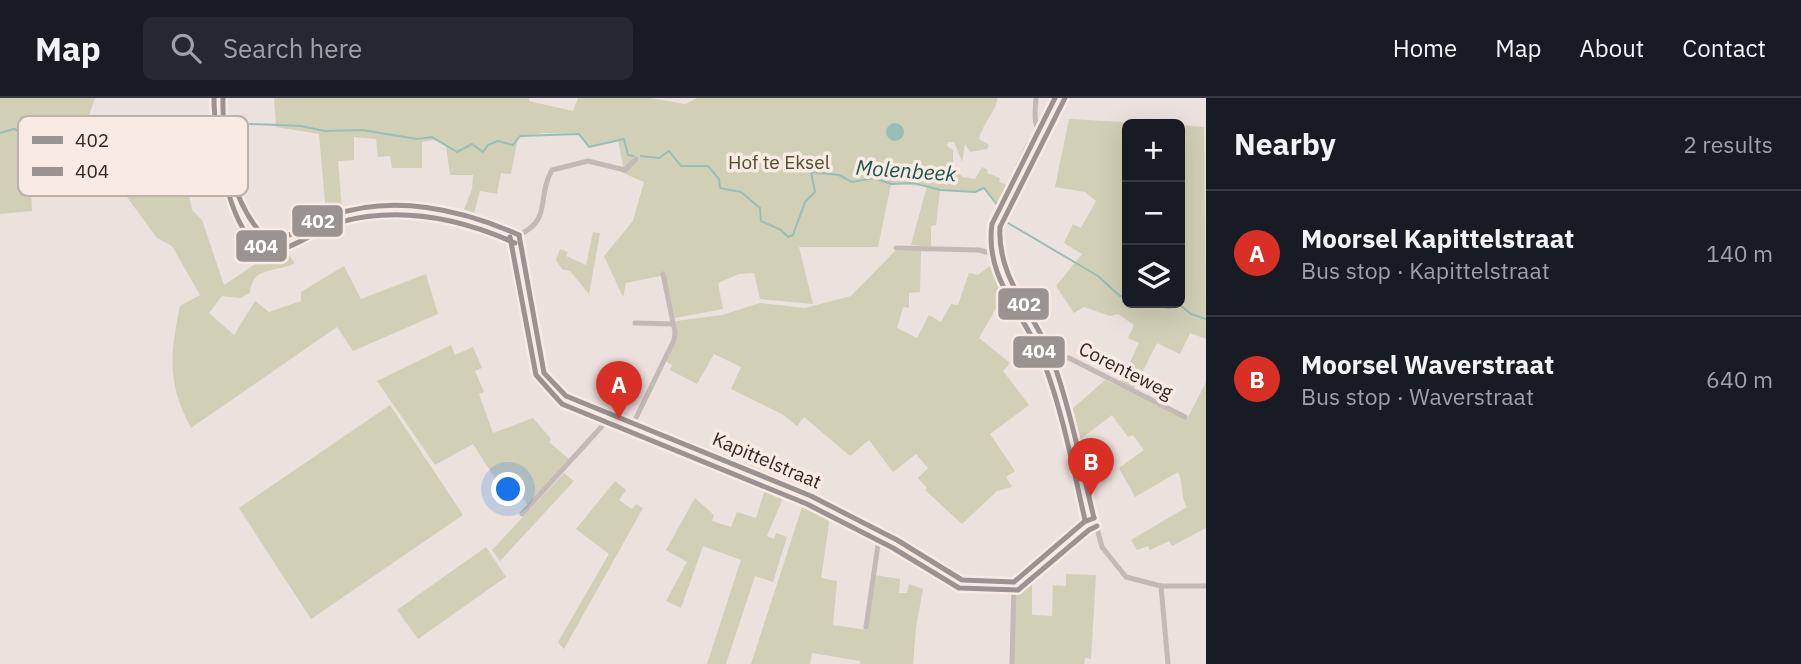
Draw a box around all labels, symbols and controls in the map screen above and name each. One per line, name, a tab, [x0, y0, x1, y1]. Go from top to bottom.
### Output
search box	[143, 17, 633, 80]
text: Map	[35, 27, 101, 70]
icon: search	[167, 29, 205, 67]
text: Search here	[223, 31, 362, 65]
text: Home	[1393, 32, 1457, 64]
text: Map	[1495, 32, 1541, 64]
text: About	[1579, 32, 1644, 64]
text: Contact	[1682, 32, 1766, 64]
legend	[18, 116, 248, 196]
map controls	[1122, 119, 1185, 308]
button: +	[1122, 119, 1185, 182]
text: Nearby	[1234, 124, 1336, 163]
text: 402	[75, 128, 109, 152]
text: 2 results	[1683, 129, 1773, 159]
park label: Hof te Eksel	[728, 150, 830, 174]
water label: Molenbeek	[855, 153, 958, 188]
text: 404	[75, 159, 109, 183]
button: −	[1122, 182, 1185, 245]
line badge: 402	[291, 204, 344, 238]
text: 402	[301, 209, 335, 233]
text: Moorsel Kapittelstraat	[1301, 221, 1574, 255]
line badge: 404	[235, 229, 288, 263]
text: 404	[244, 234, 278, 258]
text: A	[1249, 238, 1265, 268]
text: 140 m	[1706, 238, 1773, 268]
button: layers	[1122, 245, 1185, 308]
text: Bus stop · Kapittelstraat	[1301, 255, 1550, 285]
line badge: 402	[997, 287, 1050, 321]
text: 402	[1007, 292, 1041, 316]
line badge: 404	[1012, 335, 1066, 369]
street label: Corenteweg	[1075, 336, 1177, 404]
text: 404	[1022, 339, 1056, 363]
text: Moorsel Waverstraat	[1301, 347, 1554, 381]
pin: A	[596, 361, 642, 419]
text: B	[1249, 364, 1265, 394]
text: 640 m	[1706, 364, 1773, 394]
text: Bus stop · Waverstraat	[1301, 381, 1534, 411]
street label: Kapittelstraat	[709, 426, 825, 494]
pin: B	[1068, 438, 1114, 496]
your location	[491, 472, 525, 506]

